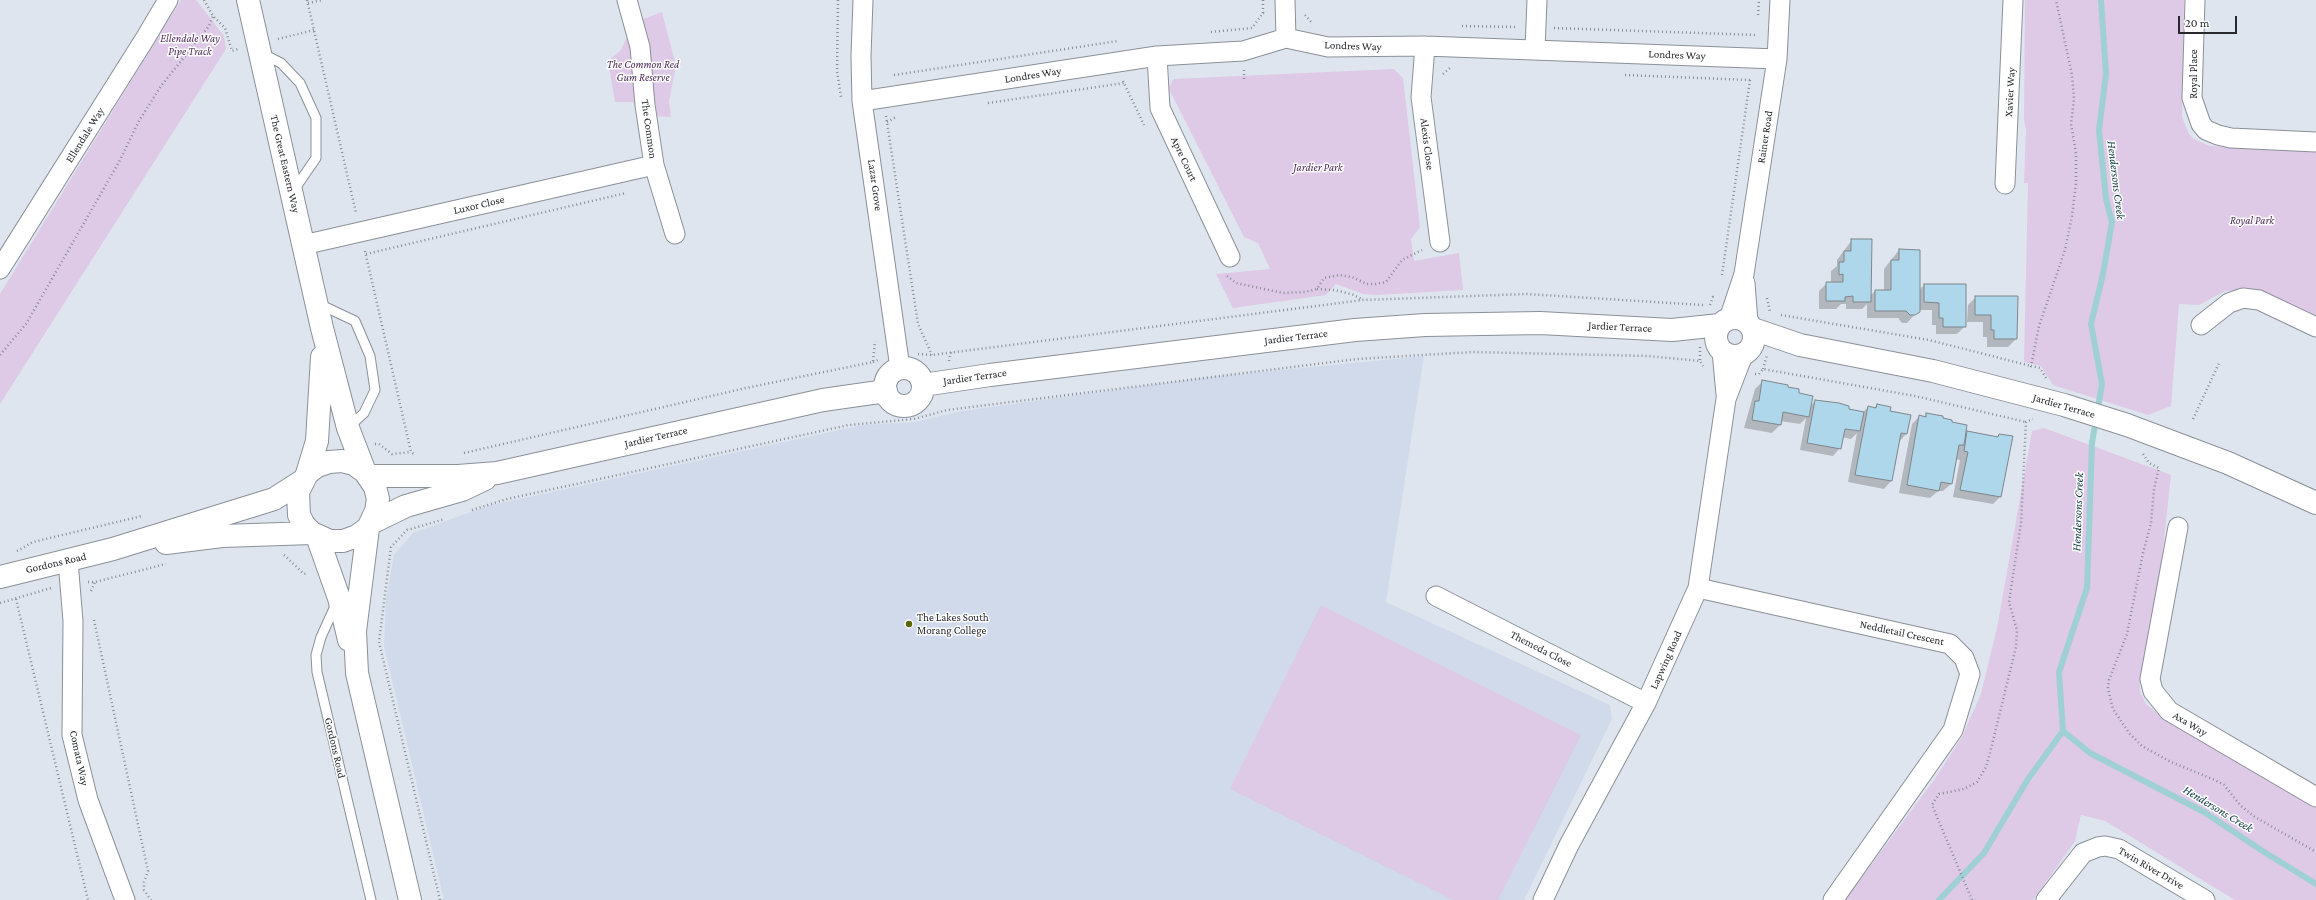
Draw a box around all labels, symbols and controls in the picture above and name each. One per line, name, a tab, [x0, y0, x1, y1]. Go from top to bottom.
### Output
scale bar	[2180, 8, 2239, 34]
text: 20 m	[2185, 16, 2209, 30]
park label: Ellendale Way Pipe Track	[160, 32, 220, 58]
street label: Londres Way	[1324, 38, 1382, 54]
street label: Londres Way	[1648, 47, 1706, 63]
street label: Royal Place	[2187, 49, 2201, 99]
park label: The Common Red Gum Reserve	[607, 58, 679, 84]
street label: Londres Way	[1004, 64, 1062, 86]
street label: Xavier Way	[2002, 67, 2018, 117]
street label: The Common	[638, 99, 660, 159]
street label: Ellendale Way	[63, 105, 107, 165]
street label: Rainer Road	[1754, 110, 1776, 164]
street label: The Great Eastern Way	[267, 114, 303, 214]
street label: Alexis Close	[1417, 117, 1437, 171]
street label: Apre Court	[1168, 135, 1200, 183]
water label: Hendersons Creek	[2104, 140, 2128, 220]
street label: Lazar Grove	[865, 158, 885, 212]
park label: Jardier Park	[1293, 161, 1343, 175]
street label: Luxor Close	[452, 193, 506, 217]
park label: Royal Park	[2230, 214, 2274, 228]
street label: Jardier Terrace	[1588, 319, 1652, 335]
street label: Jardier Terrace	[1263, 327, 1329, 347]
street label: Jardier Terrace	[942, 366, 1008, 388]
street label: Jardier Terrace	[2031, 391, 2097, 421]
street label: Jardier Terrace	[623, 423, 689, 451]
water label: Hendersons Creek	[2069, 472, 2087, 552]
street label: Gordons Road	[24, 550, 88, 576]
place label: The Lakes South Morang College	[917, 611, 989, 637]
street label: Neddletail Crescent	[1859, 618, 1945, 648]
marker: The Lakes South Morang College	[904, 619, 914, 629]
street label: Themeda Close	[1508, 628, 1574, 670]
street label: Lapwing Road	[1647, 629, 1685, 691]
street label: Axa Way	[2170, 709, 2210, 739]
street label: Gordons Road	[322, 716, 348, 780]
street label: Comata Way	[67, 729, 91, 787]
water label: Hendersons Creek	[2180, 782, 2256, 836]
street label: Twin River Drive	[2116, 844, 2186, 892]

